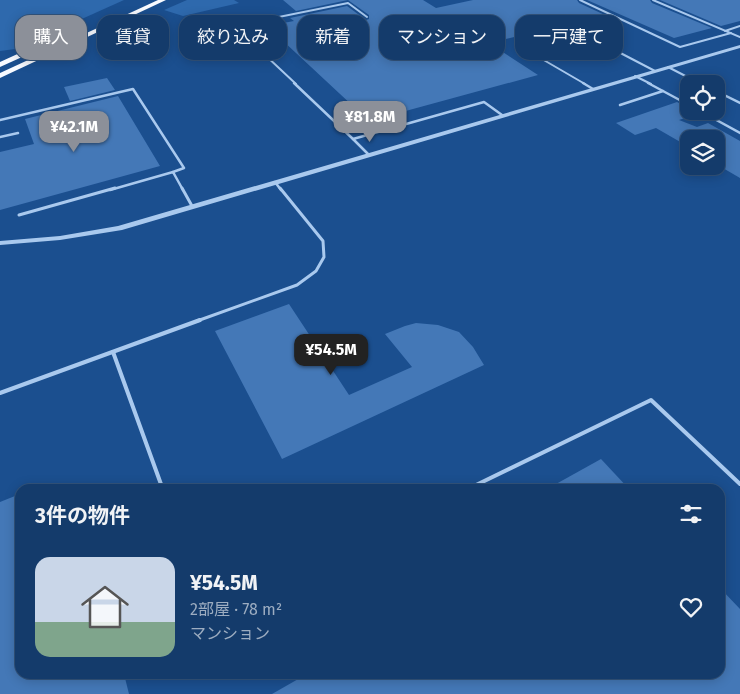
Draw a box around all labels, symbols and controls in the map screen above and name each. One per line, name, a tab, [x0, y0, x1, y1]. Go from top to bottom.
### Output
chip: 購入	[15, 15, 87, 60]
chip: 賃貸	[97, 15, 169, 60]
chip: 絞り込み	[179, 15, 287, 60]
chip: 新着	[297, 15, 369, 60]
chip: マンション	[379, 15, 505, 60]
chip: 一戸建て	[515, 15, 623, 60]
map controls	[680, 75, 725, 175]
button: locate	[680, 75, 725, 120]
pin: ¥81.8M	[329, 100, 411, 143]
text: ¥81.8M	[345, 107, 395, 126]
pin: ¥42.1M	[33, 110, 115, 153]
text: ¥42.1M	[50, 117, 98, 136]
button: layers	[680, 130, 725, 175]
pin: ¥54.5M	[290, 334, 372, 376]
text: ¥54.5M	[305, 340, 357, 359]
icon: filters	[677, 500, 705, 528]
text: 3件の物件	[35, 503, 130, 529]
text: ¥54.5M	[190, 570, 258, 596]
icon: home	[75, 577, 135, 637]
icon: heart	[677, 593, 705, 621]
text: 2部屋 · 78 m²	[190, 600, 282, 619]
text: マンション	[190, 624, 270, 643]

